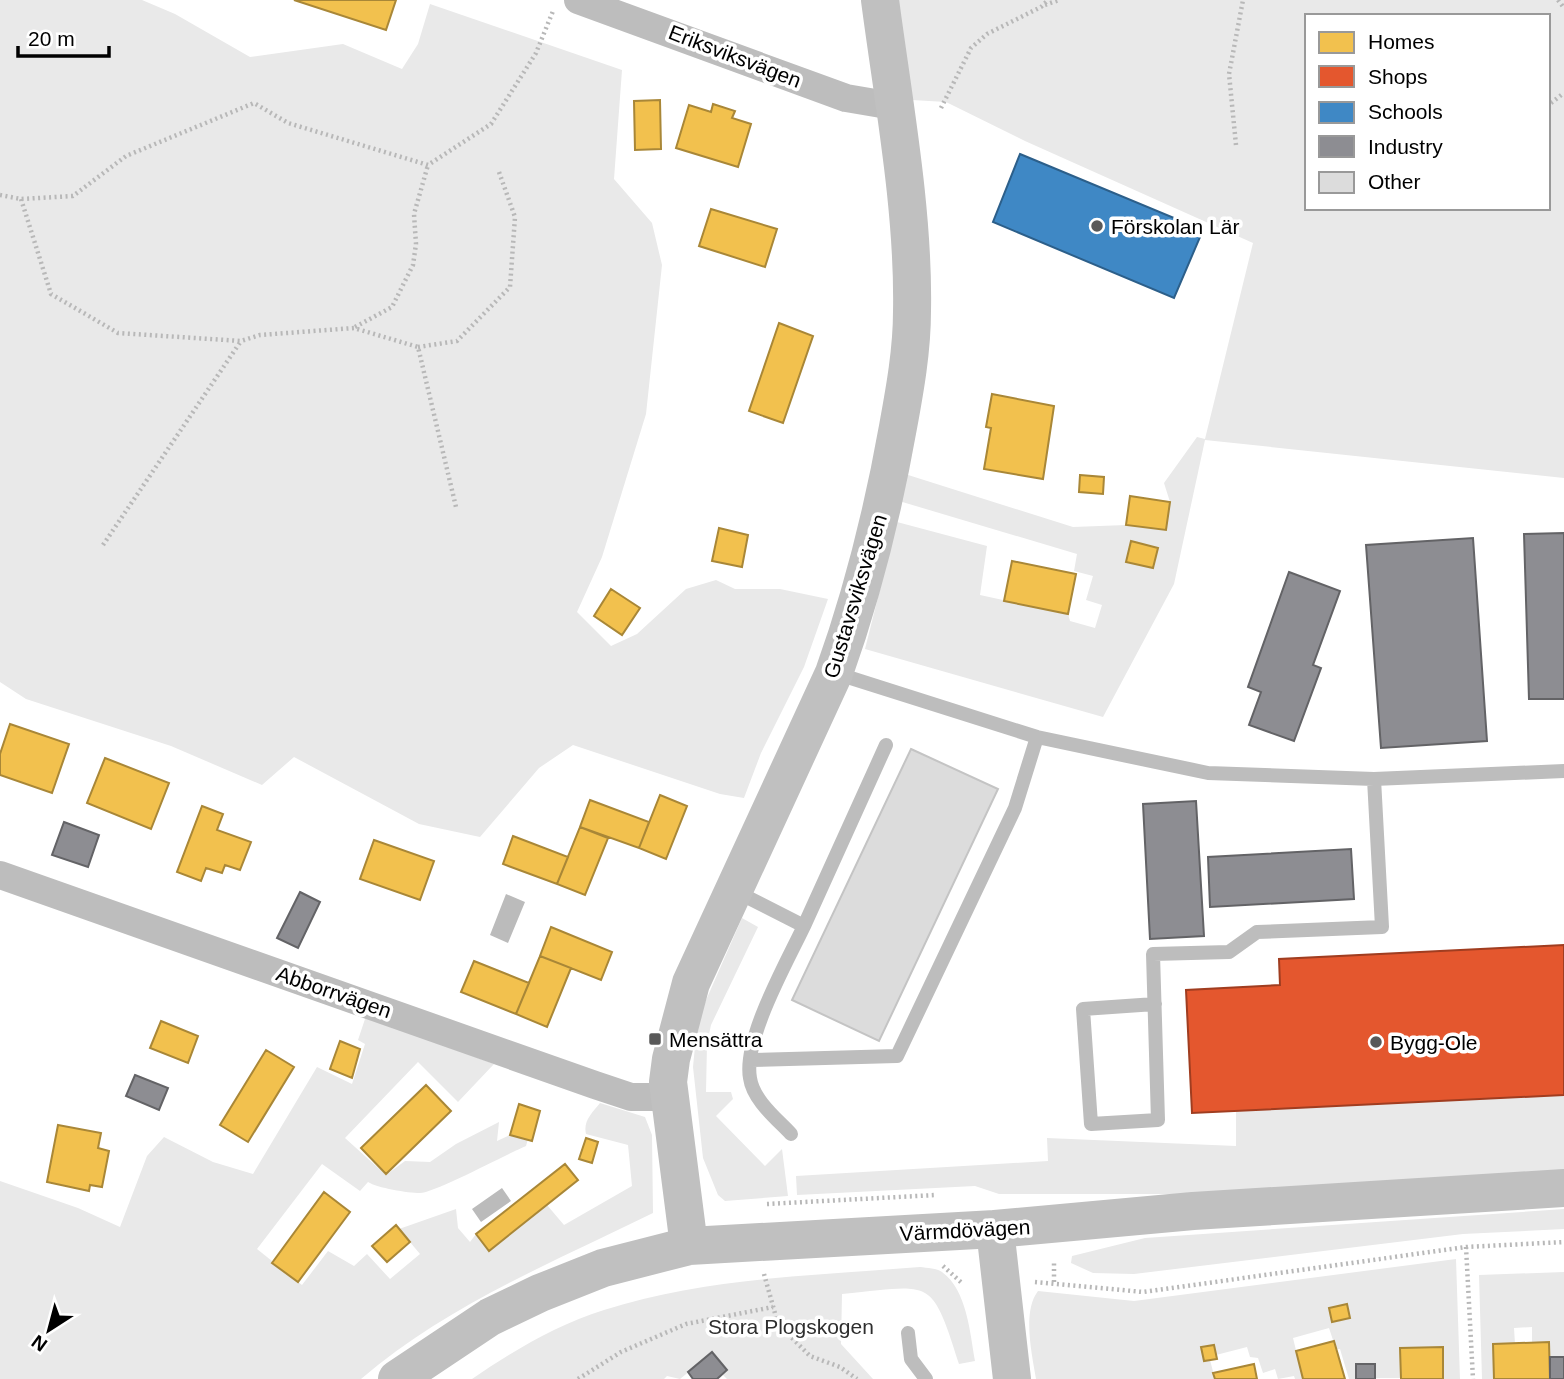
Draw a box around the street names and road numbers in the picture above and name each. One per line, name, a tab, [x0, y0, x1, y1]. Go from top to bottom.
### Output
street label: Eriksviksvägen	[665, 20, 805, 92]
street label: Gustavsviksvägen	[819, 511, 891, 681]
street label: Abborrvägen	[273, 962, 395, 1022]
street label: Värmdövägen	[899, 1215, 1031, 1245]

